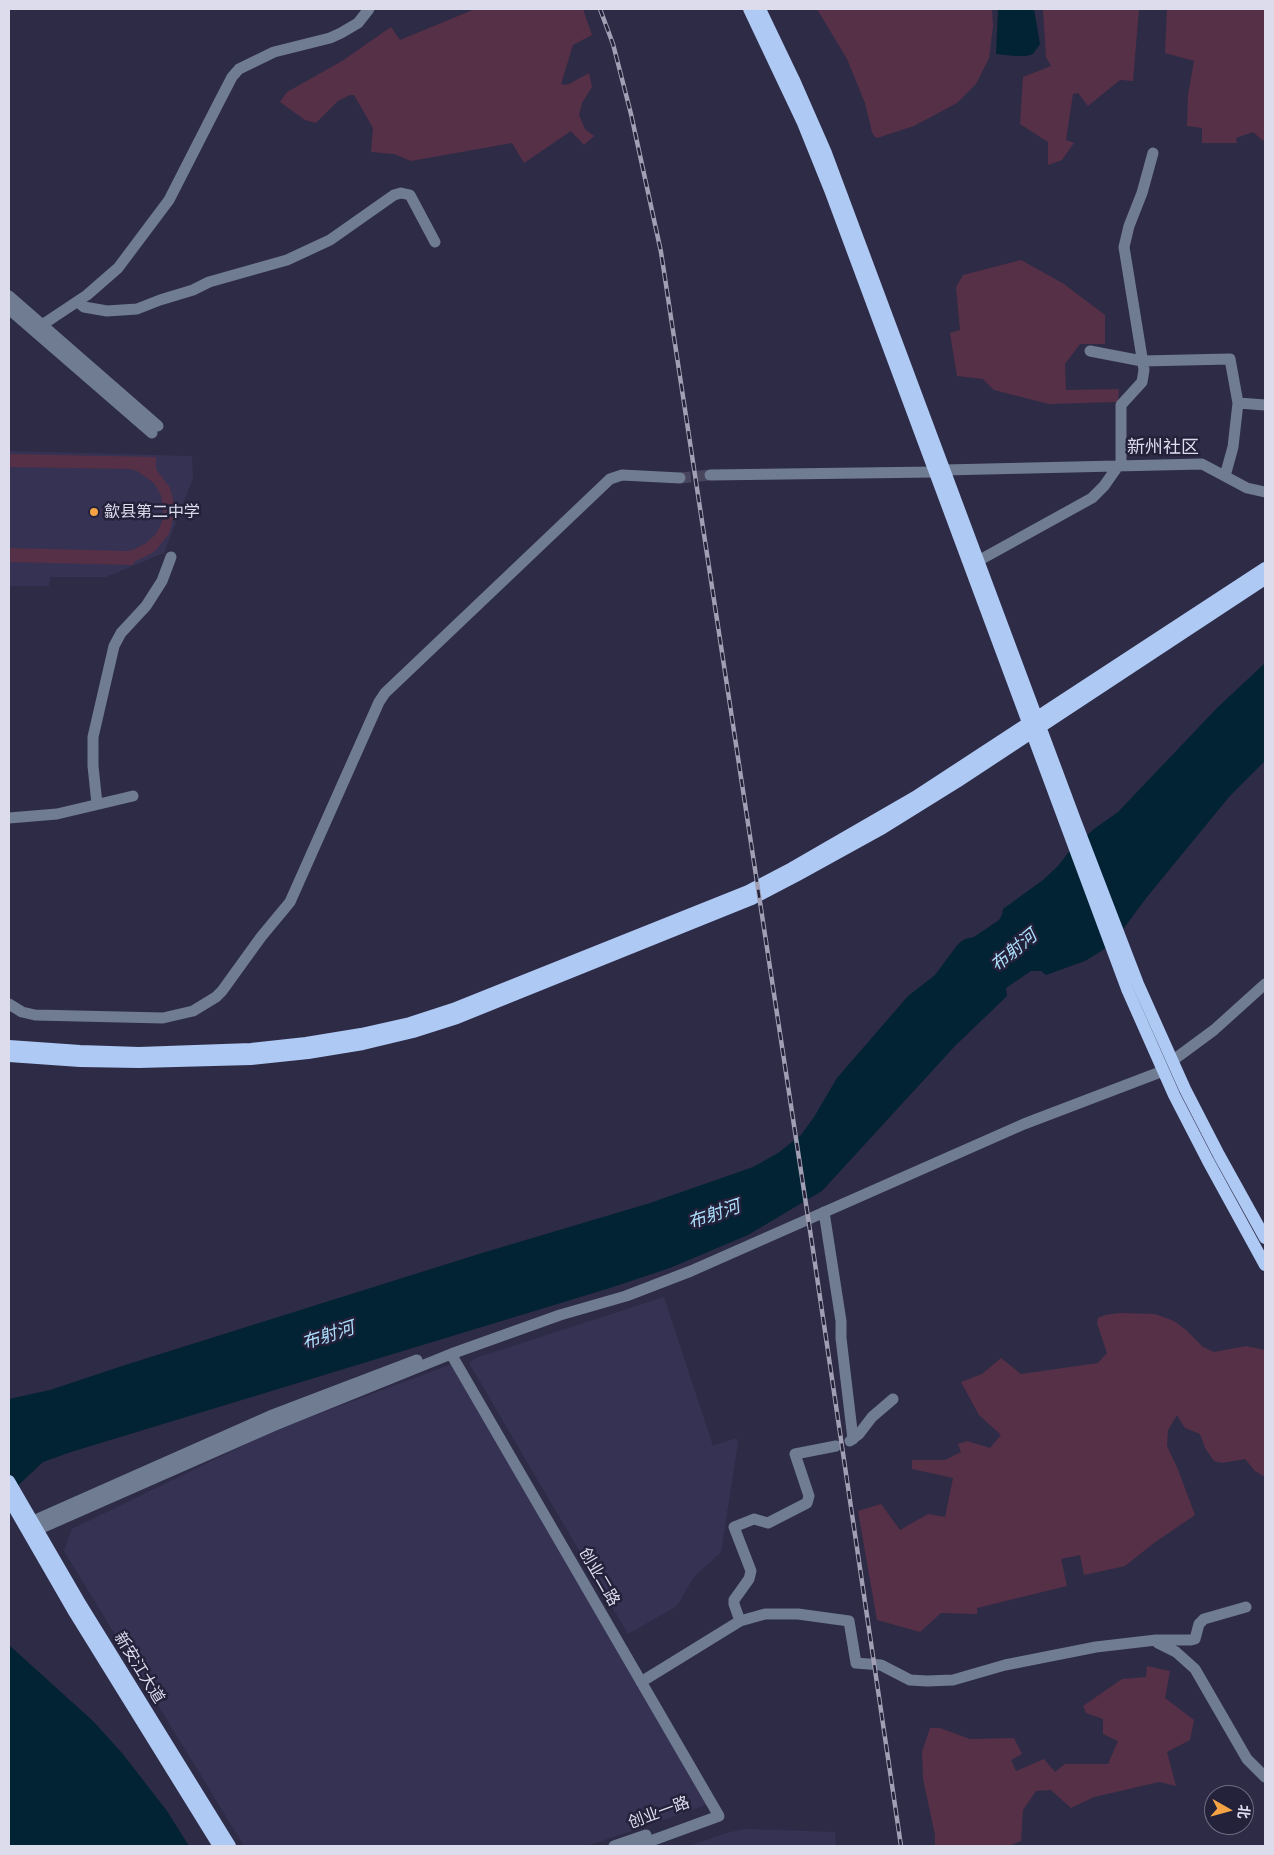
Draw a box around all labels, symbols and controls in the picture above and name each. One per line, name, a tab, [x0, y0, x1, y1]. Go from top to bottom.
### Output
district label: 新州社区	[1127, 437, 1199, 459]
place label: 歙县第二中学	[104, 502, 200, 522]
marker: 歙县第二中学	[88, 506, 100, 518]
water label: 布射河	[986, 925, 1042, 977]
water label: 布射河	[685, 1196, 743, 1234]
water label: 布射河	[299, 1317, 357, 1355]
street label: 创业二路	[575, 1544, 623, 1610]
street label: 新安江大道	[110, 1629, 168, 1707]
north arrow	[1204, 1785, 1254, 1835]
street label: 创业一路	[626, 1793, 692, 1833]
text: 北	[1234, 1804, 1253, 1820]

